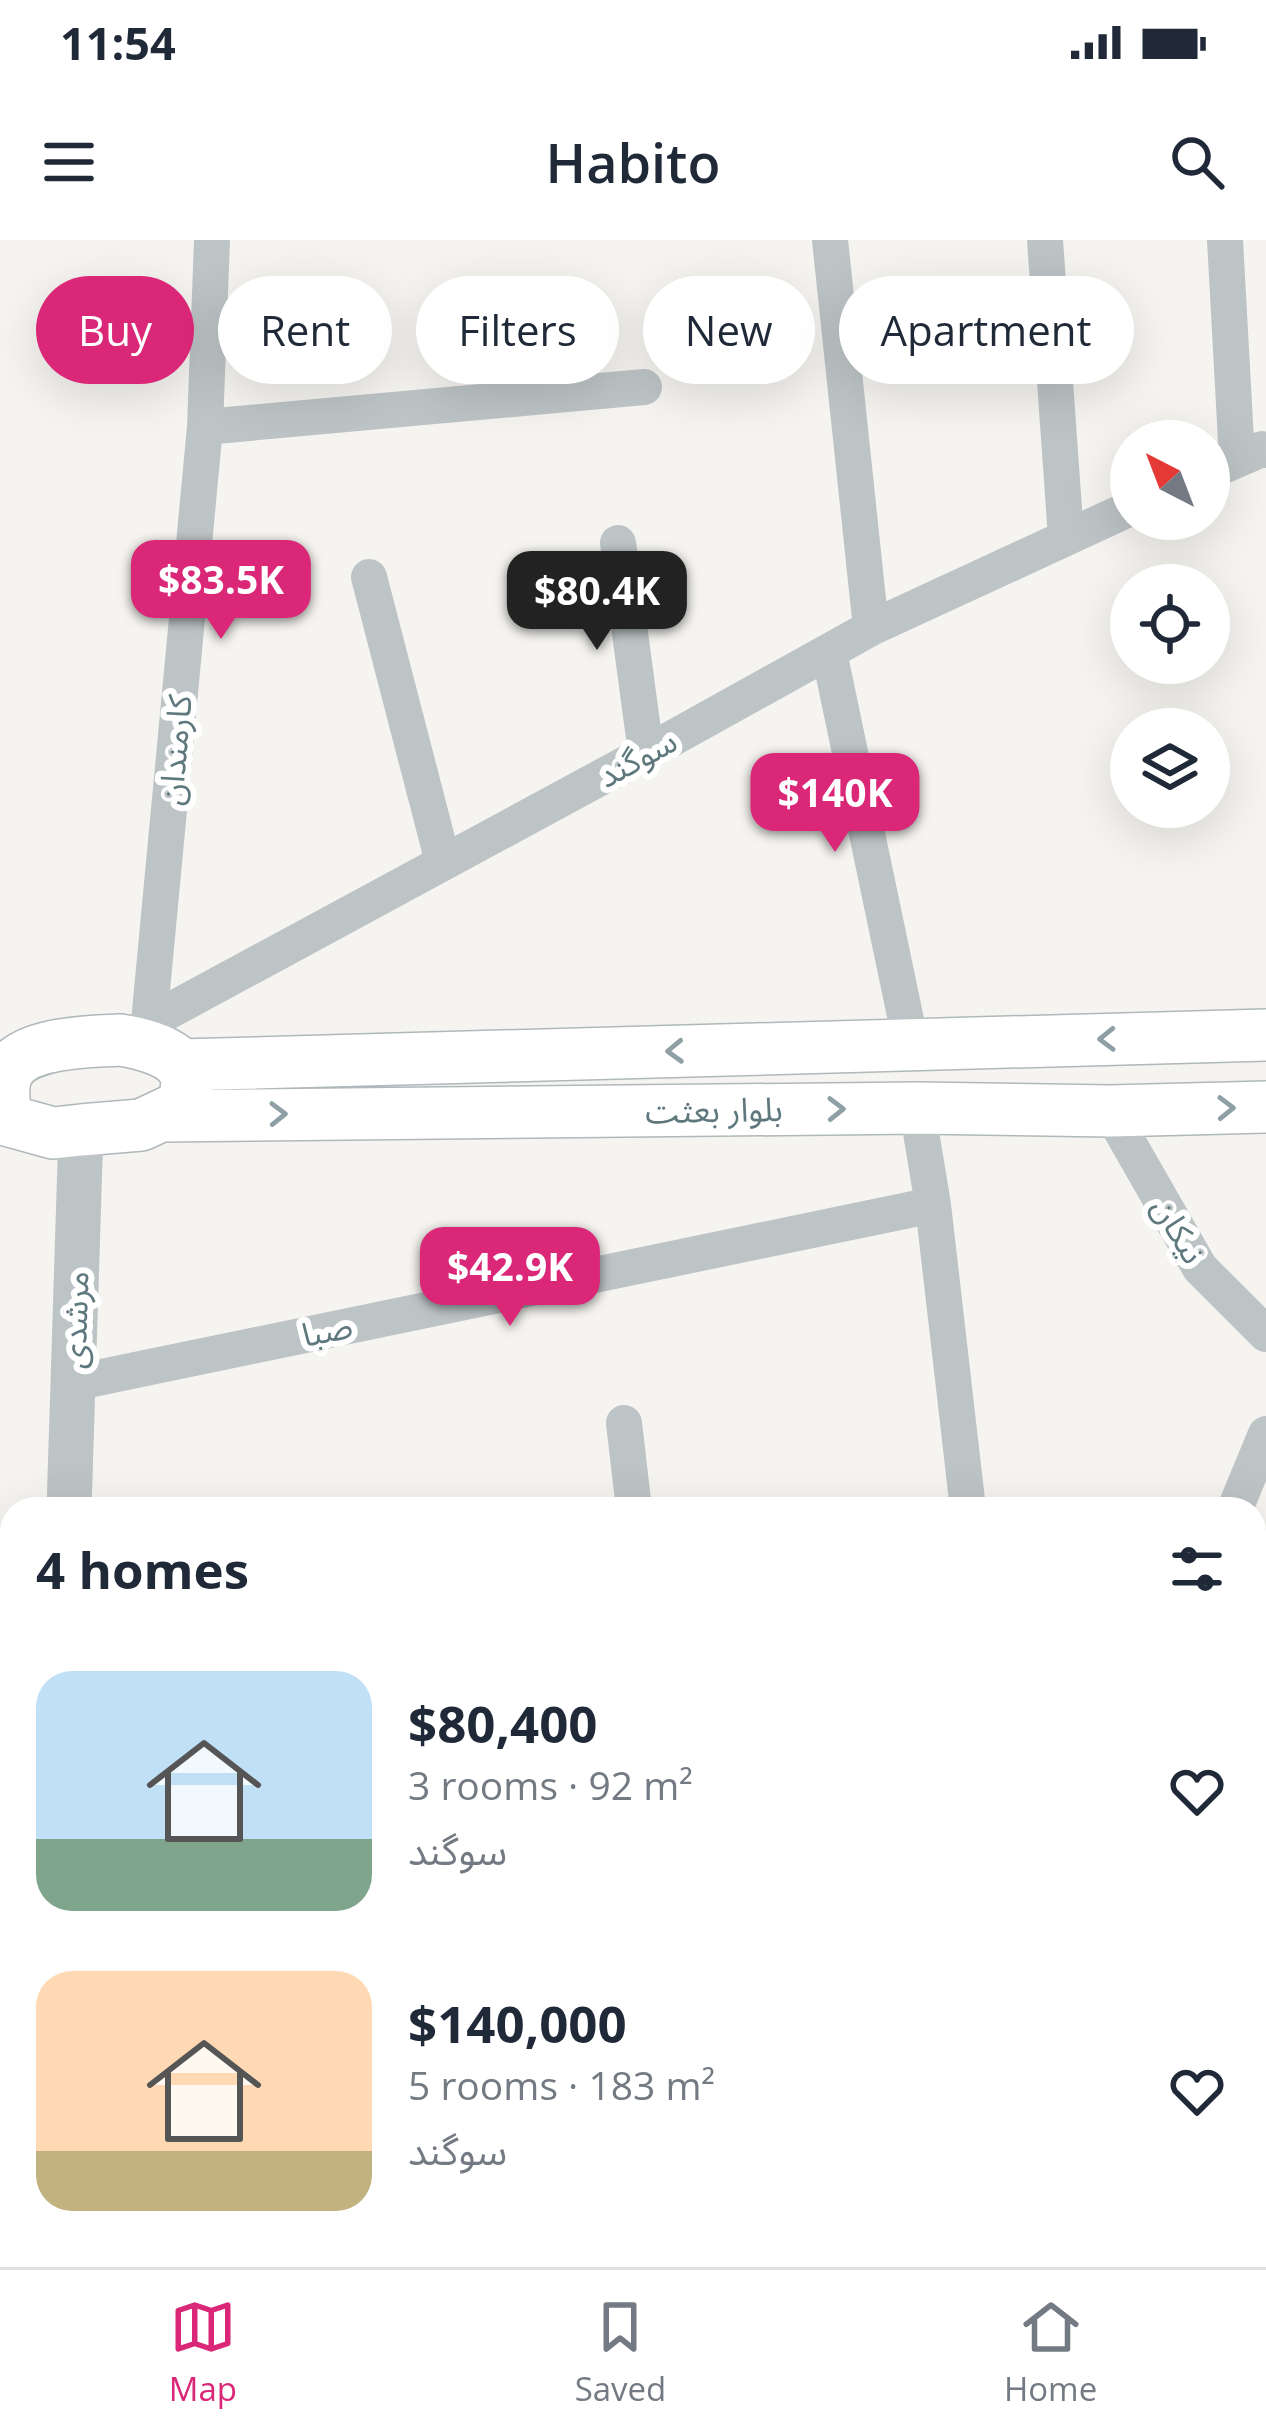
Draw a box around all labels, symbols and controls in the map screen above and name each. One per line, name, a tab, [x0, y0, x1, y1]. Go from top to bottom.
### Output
text: 11:54	[60, 12, 176, 73]
text: Habito	[546, 125, 720, 199]
icon: menu	[36, 129, 102, 195]
icon: search	[1164, 129, 1230, 195]
chip: Buy	[36, 276, 194, 384]
chip: Rent	[218, 276, 392, 384]
chip: Filters	[416, 276, 619, 384]
chip: New	[643, 276, 815, 384]
chip: Apartment	[839, 276, 1134, 384]
north arrow	[1110, 420, 1230, 540]
map controls	[1110, 420, 1230, 828]
pin: $83.5K	[123, 540, 319, 642]
pin: $80.4K	[499, 551, 695, 653]
text: $83.5K	[158, 552, 284, 605]
text: $80.4K	[534, 563, 660, 616]
button: locate	[1110, 564, 1230, 684]
street label: کارمندان	[147, 692, 202, 807]
button: layers	[1110, 708, 1230, 828]
street label: سوگند	[589, 718, 684, 798]
pin: $140K	[751, 753, 919, 855]
text: $140K	[777, 765, 893, 818]
one-way arrow	[1097, 1026, 1116, 1052]
one-way arrow	[665, 1038, 684, 1064]
street label: بلوار بعثت	[645, 1086, 783, 1133]
one-way arrow	[827, 1096, 846, 1122]
one-way arrow	[1217, 1096, 1236, 1122]
one-way arrow	[269, 1102, 288, 1128]
street label: نیکان	[1142, 1188, 1217, 1271]
pin: $42.9K	[412, 1227, 608, 1329]
text: $42.9K	[447, 1239, 573, 1292]
street label: مرشدی	[50, 1270, 99, 1370]
street label: صبا	[297, 1302, 356, 1357]
text: 4 homes	[36, 1534, 249, 1604]
icon: filters	[1164, 1536, 1230, 1602]
text: $80,400	[408, 1688, 598, 1758]
icon: home	[132, 1719, 276, 1863]
text: 3 rooms · 92 m²	[408, 1758, 693, 1811]
icon: heart	[1164, 1758, 1230, 1824]
text: سوگند	[408, 1823, 507, 1876]
text: $140,000	[408, 1988, 627, 2058]
icon: home	[132, 2019, 276, 2163]
text: 5 rooms · 183 m²	[408, 2058, 715, 2111]
icon: heart	[1164, 2058, 1230, 2124]
text: سوگند	[408, 2123, 507, 2176]
tab: Map	[169, 2294, 237, 2411]
tab: Saved	[575, 2294, 666, 2411]
tab: Home	[1004, 2294, 1097, 2411]

